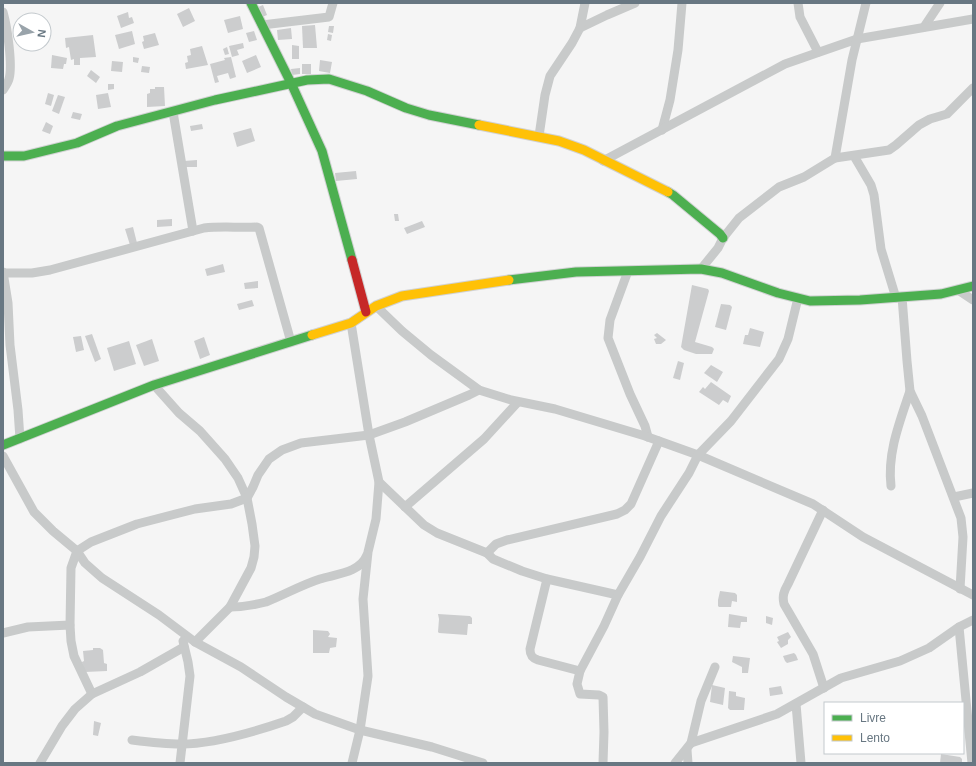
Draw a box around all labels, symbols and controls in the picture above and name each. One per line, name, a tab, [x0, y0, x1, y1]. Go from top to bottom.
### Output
north arrow	[12, 12, 52, 52]
text: N	[35, 29, 48, 38]
legend	[824, 702, 964, 754]
text: Livre	[860, 711, 886, 725]
text: Lento	[860, 731, 890, 745]

